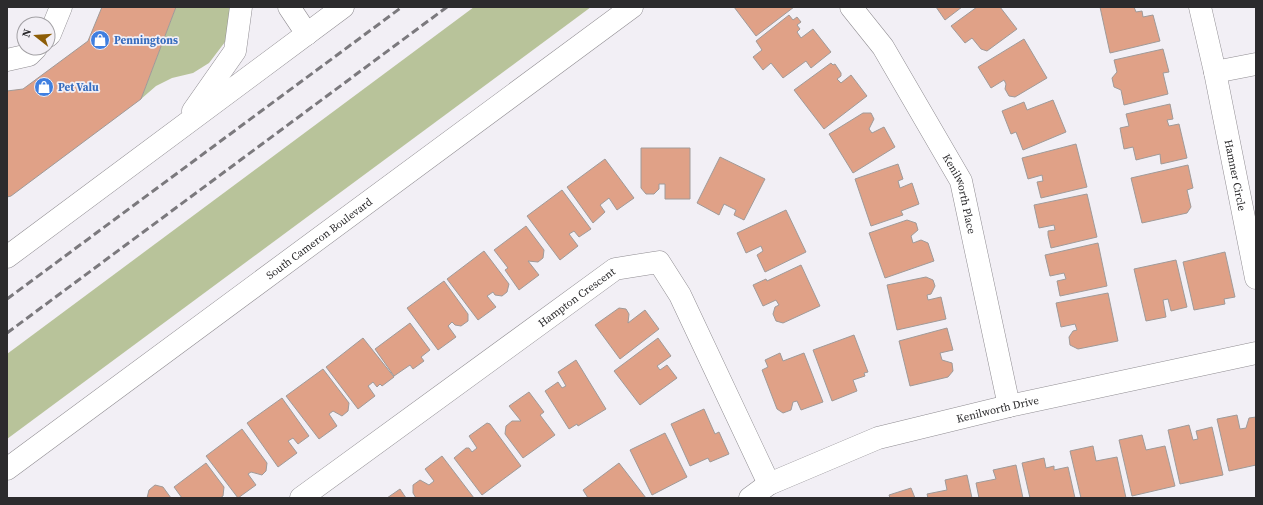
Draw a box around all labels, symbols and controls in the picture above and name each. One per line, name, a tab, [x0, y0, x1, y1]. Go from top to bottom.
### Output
north arrow	[16, 16, 56, 56]
text: N	[19, 27, 35, 39]
shop icon: Penningtons	[89, 29, 111, 51]
place label: Penningtons	[114, 33, 178, 48]
shop icon: Pet Valu	[33, 76, 55, 98]
place label: Pet Valu	[58, 80, 99, 95]
street label: Hamner Circle	[1221, 138, 1250, 213]
street label: Kenilworth Place	[939, 151, 980, 235]
street label: South Cameron Boulevard	[263, 194, 376, 283]
street label: Hampton Crescent	[535, 264, 618, 330]
street label: Kenilworth Drive	[955, 392, 1041, 426]

